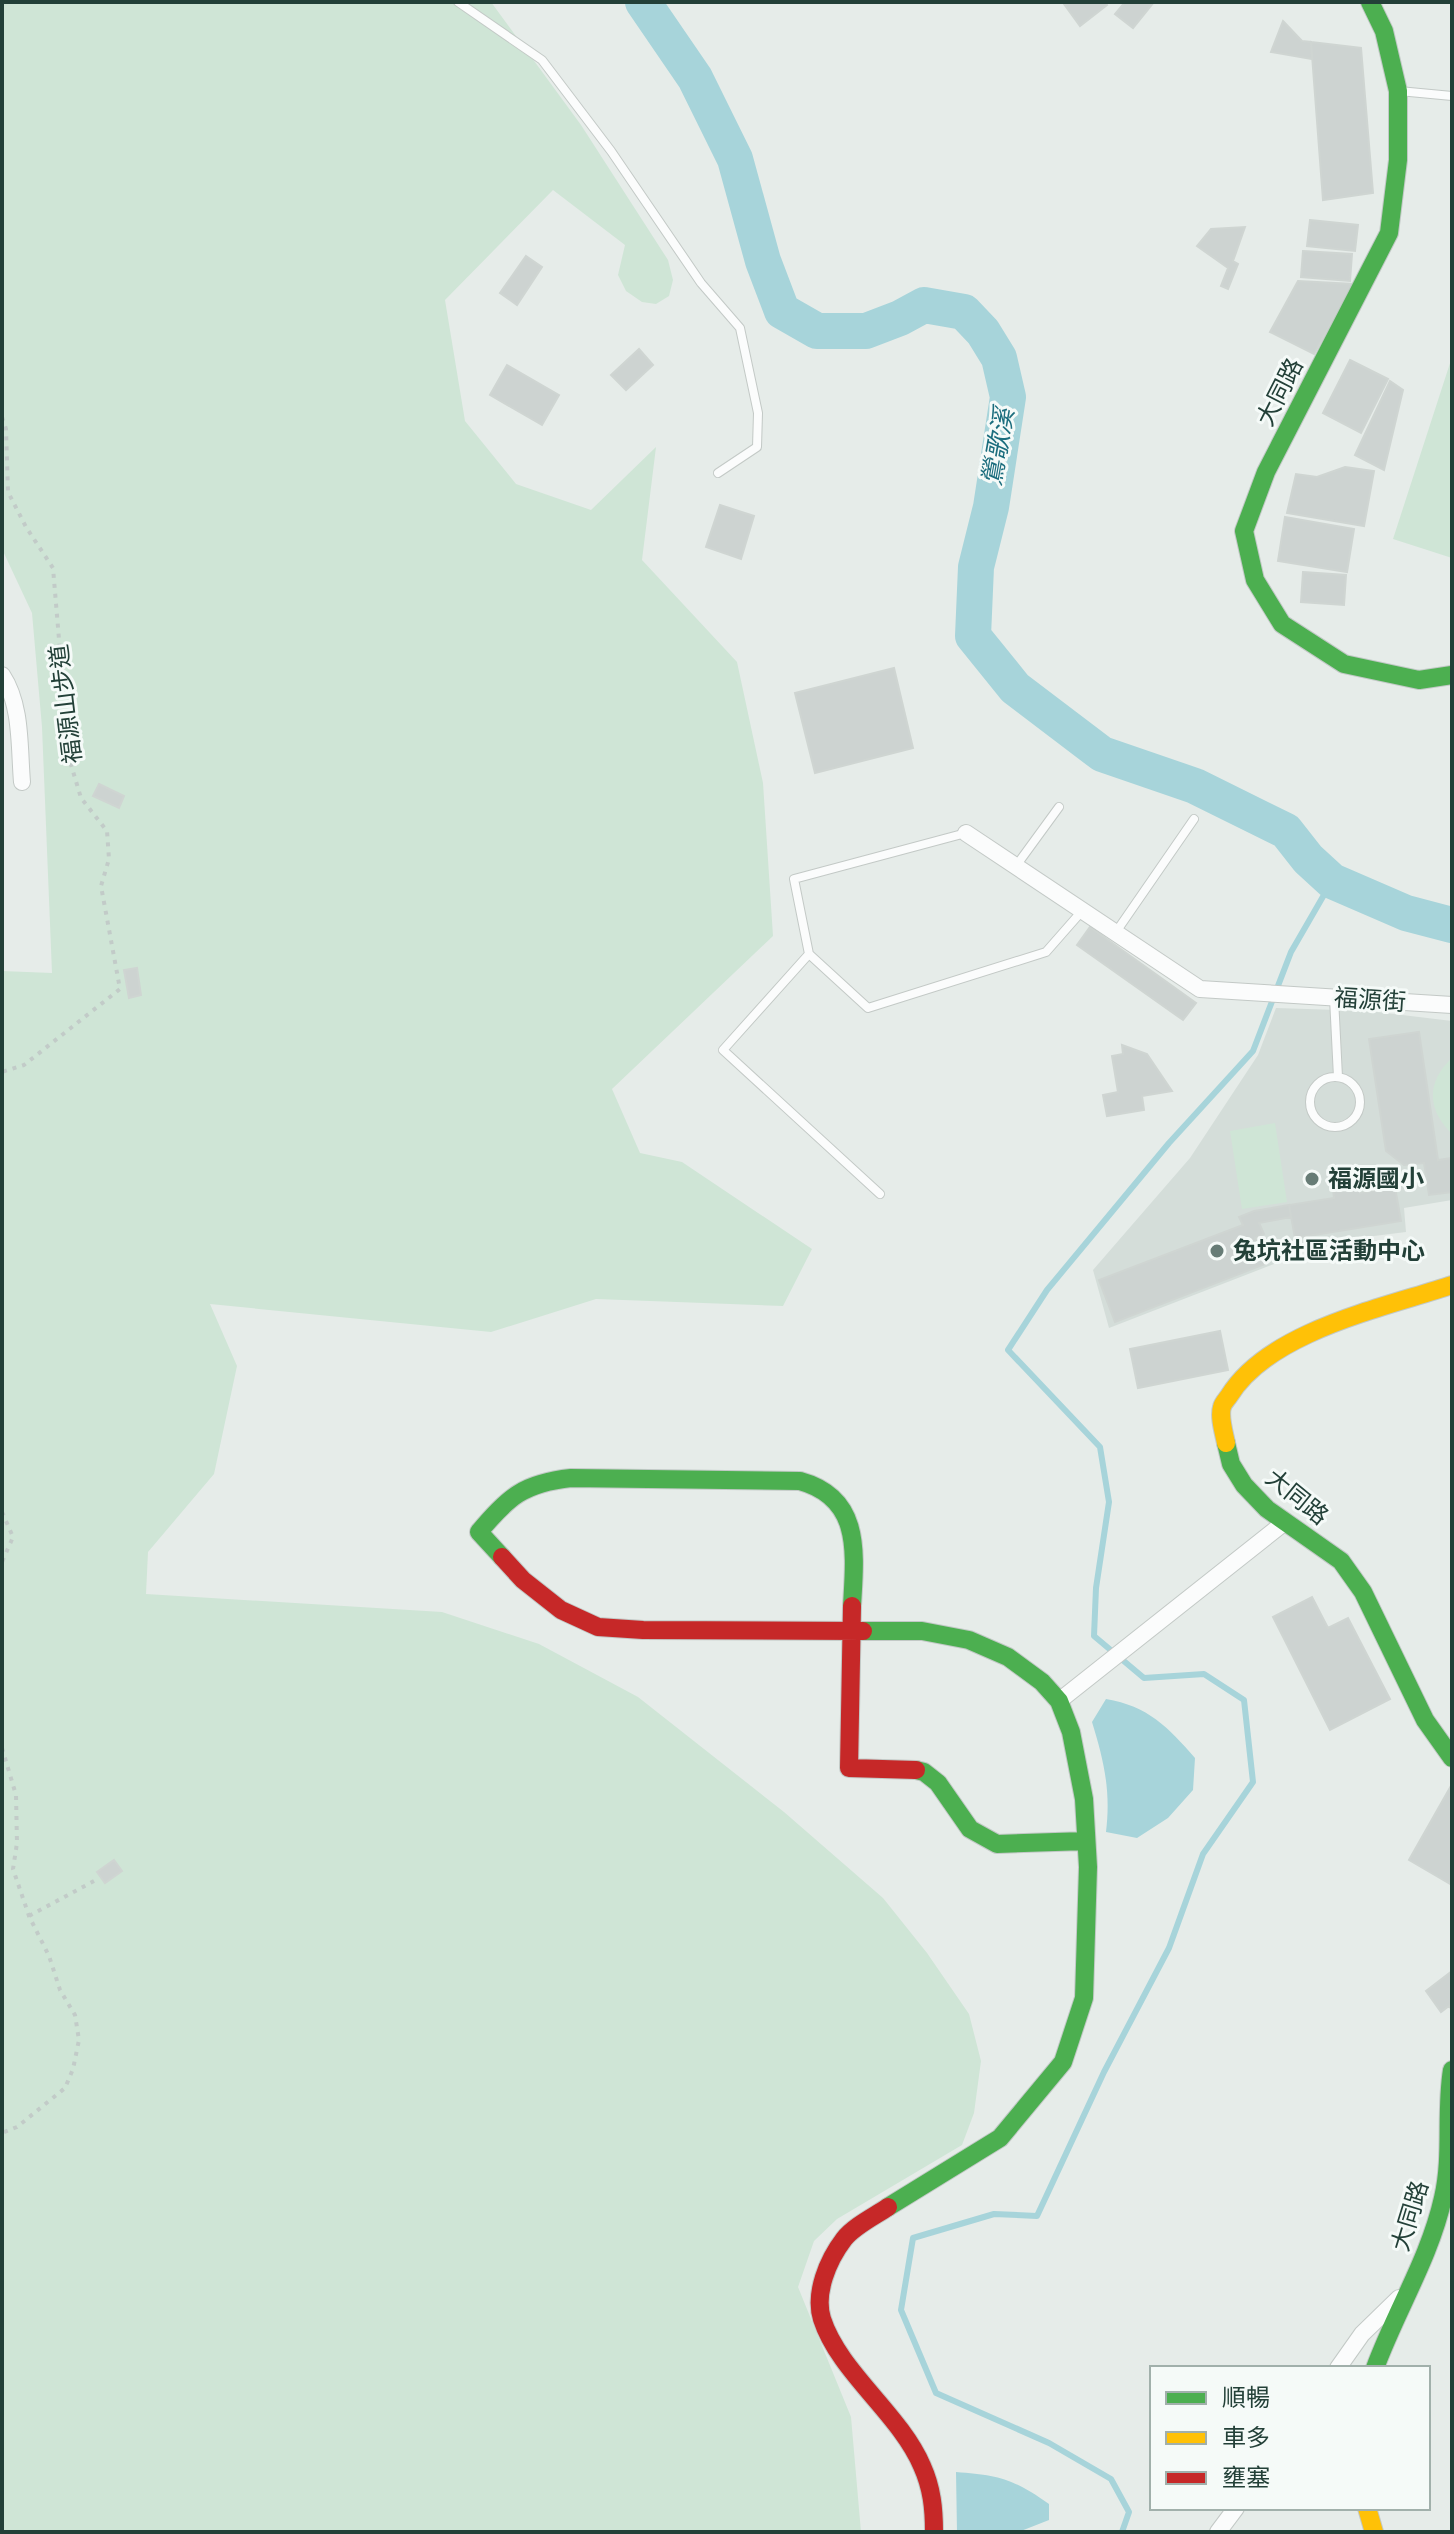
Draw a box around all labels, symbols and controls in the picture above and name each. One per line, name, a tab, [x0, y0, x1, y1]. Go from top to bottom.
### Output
street label: 大同路	[1251, 354, 1309, 430]
water label: 鶯歌溪	[976, 402, 1020, 488]
street label: 福源山步道	[45, 643, 87, 765]
street label: 福源街	[1333, 984, 1407, 1016]
place label: 福源國小	[1328, 1165, 1424, 1193]
marker: 福源國小	[1303, 1170, 1321, 1188]
place label: 兔坑社區活動中心	[1233, 1237, 1425, 1265]
marker: 兔坑社區活動中心	[1208, 1242, 1226, 1260]
street label: 大同路	[1260, 1463, 1334, 1531]
street label: 大同路	[1386, 2177, 1434, 2255]
legend	[1150, 2366, 1430, 2510]
text: 順暢	[1222, 2384, 1270, 2412]
text: 車多	[1222, 2424, 1270, 2452]
text: 壅塞	[1222, 2464, 1270, 2492]

